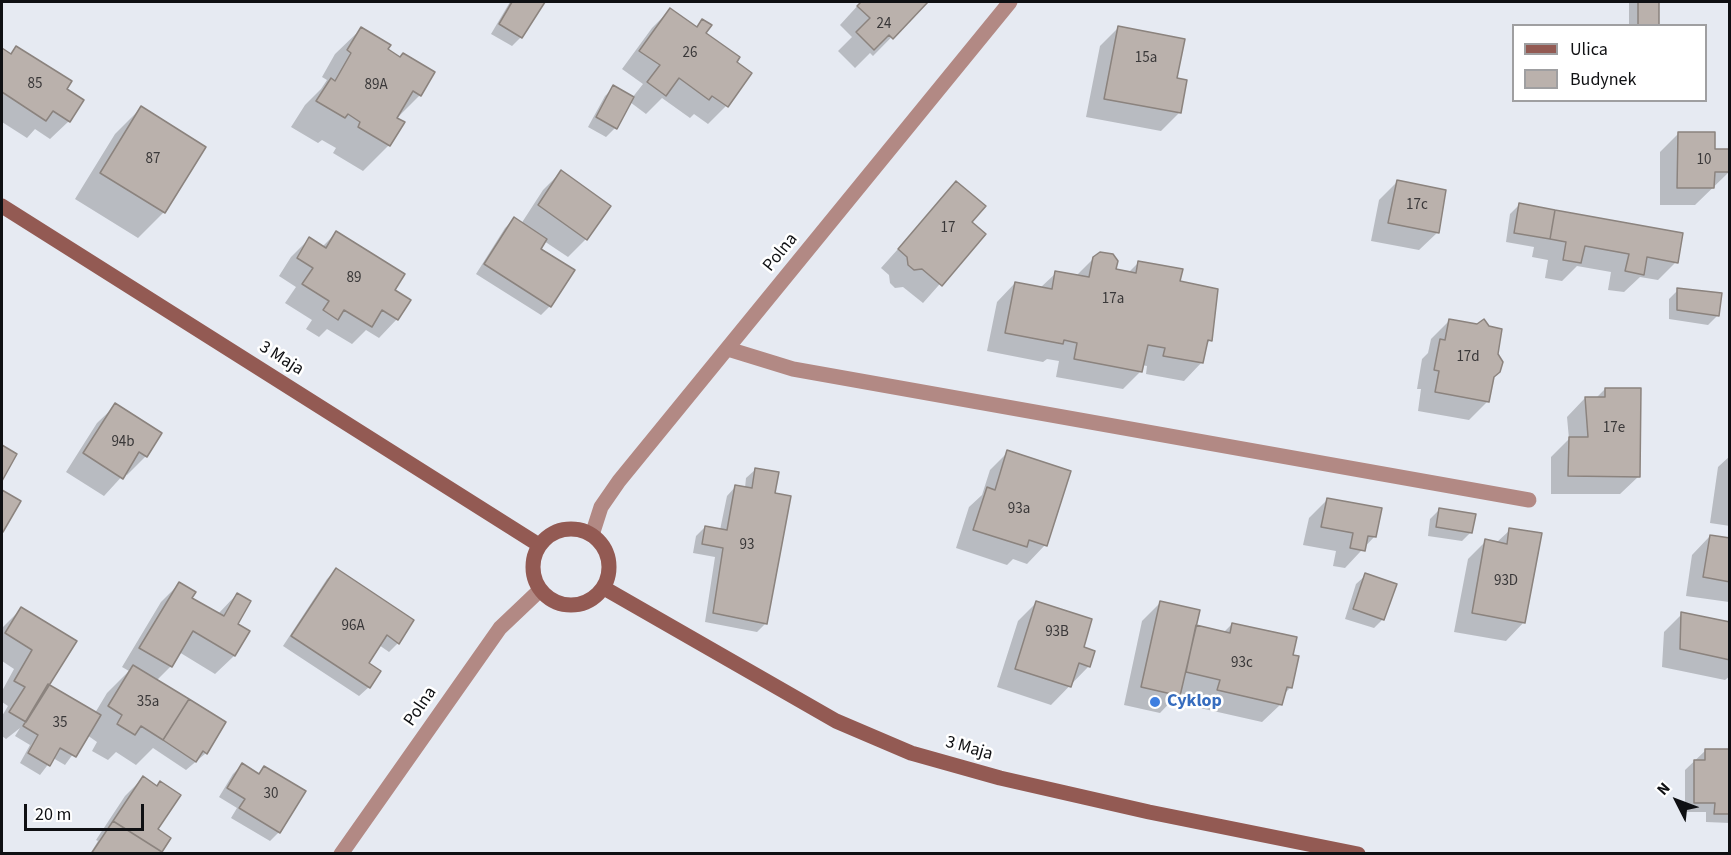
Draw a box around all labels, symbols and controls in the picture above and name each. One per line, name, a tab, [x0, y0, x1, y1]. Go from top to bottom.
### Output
house number: 24	[877, 16, 891, 34]
legend	[1512, 24, 1707, 102]
text: Ulica	[1570, 37, 1608, 62]
house number: 26	[683, 45, 697, 63]
house number: 15a	[1135, 50, 1157, 68]
text: Budynek	[1570, 67, 1636, 92]
house number: 85	[28, 76, 42, 94]
house number: 89A	[364, 77, 388, 95]
house number: 87	[146, 151, 160, 169]
house number: 10	[1697, 152, 1711, 170]
house number: 17c	[1406, 197, 1428, 215]
house number: 17	[941, 220, 955, 238]
street label: Polna	[759, 229, 803, 277]
house number: 89	[347, 270, 361, 288]
house number: 17a	[1102, 291, 1124, 309]
street label: 3 Maja	[255, 337, 307, 381]
house number: 17d	[1456, 349, 1480, 367]
house number: 17e	[1603, 420, 1625, 438]
house number: 94b	[111, 434, 135, 452]
house number: 93a	[1008, 501, 1030, 519]
house number: 93	[740, 537, 754, 555]
house number: 93D	[1494, 573, 1518, 591]
house number: 96A	[341, 618, 365, 636]
house number: 93B	[1045, 624, 1069, 642]
house number: 93c	[1231, 655, 1253, 673]
street label: Polna	[400, 683, 442, 731]
place label: Cyklop	[1167, 691, 1222, 713]
house number: 35a	[137, 694, 159, 712]
marker: Cyklop	[1148, 695, 1162, 709]
house number: 35	[53, 715, 67, 733]
street label: 3 Maja	[943, 732, 995, 766]
north arrow	[1647, 771, 1707, 831]
text: N	[1652, 778, 1675, 800]
house number: 30	[264, 786, 278, 804]
scale bar	[27, 792, 147, 830]
text: 20 m	[35, 802, 71, 827]

